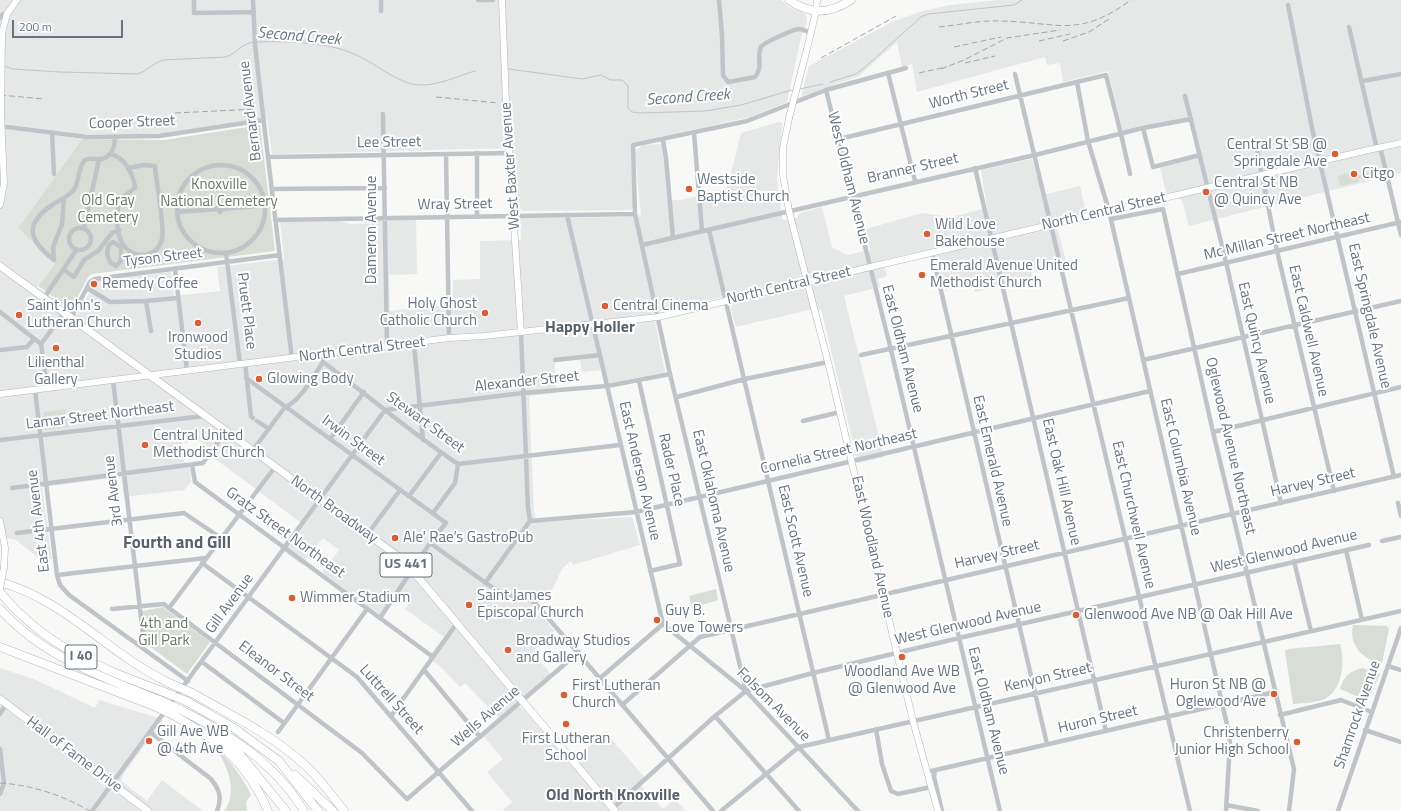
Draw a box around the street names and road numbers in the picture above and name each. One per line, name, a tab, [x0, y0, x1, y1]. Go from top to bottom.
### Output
street label: Bernard Avenue	[236, 60, 266, 162]
street label: Worth Street	[927, 76, 1011, 114]
street label: West Baxter Avenue	[498, 102, 524, 230]
street label: West Oldham Avenue	[823, 110, 873, 246]
street label: Cooper Street	[88, 112, 176, 134]
street label: Lee Street	[357, 133, 421, 153]
street label: Branner Street	[866, 150, 960, 188]
street label: Dameron Avenue	[363, 176, 381, 284]
street label: North Central Street	[1040, 189, 1168, 235]
street label: Wray Street	[417, 195, 493, 215]
street label: Mc Millan Street Northeast	[1202, 209, 1372, 265]
street label: East Springdale Avenue	[1344, 242, 1394, 390]
street label: Tyson Street	[123, 244, 203, 272]
street label: North Central Street	[725, 263, 853, 309]
street label: East Caldwell Avenue	[1284, 263, 1332, 399]
street label: Pruett Place	[232, 272, 260, 350]
street label: East Quincy Avenue	[1233, 280, 1279, 406]
street label: East Oldham Avenue	[877, 283, 927, 415]
street label: North Central Street	[298, 333, 426, 367]
street label: Oglewood Avenue Northeast	[1201, 356, 1259, 536]
street label: Alexander Street	[474, 368, 580, 396]
street label: Stewart Street	[382, 389, 468, 457]
street label: East Emerald Avenue	[968, 394, 1016, 528]
street label: East Columbia Avenue	[1155, 397, 1205, 537]
street label: Lamar Street Northeast	[25, 398, 175, 434]
street label: East Anderson Avenue	[614, 400, 664, 542]
street label: Irwin Street	[318, 412, 388, 470]
street label: East Oak Hill Avenue	[1038, 417, 1084, 547]
street label: Cornelia Street Northeast	[759, 425, 919, 479]
street label: East Oklahoma Avenue	[688, 428, 738, 574]
street label: Rader Place	[654, 432, 688, 508]
street label: East Churchwell Avenue	[1107, 439, 1159, 591]
street label: 3rd Avenue	[101, 454, 127, 528]
street label: Harvey Street	[1269, 464, 1357, 502]
street label: East 4th Avenue	[24, 469, 54, 573]
street label: North Broadway	[287, 472, 381, 548]
street label: East Woodland Avenue	[847, 474, 897, 620]
street label: East Scott Avenue	[773, 483, 817, 599]
street label: Gratz Street Northeast	[222, 484, 348, 582]
street label: West Glenwood Avenue	[1209, 526, 1359, 578]
street label: Harvey Street	[953, 536, 1041, 574]
road number: US 441	[380, 553, 432, 577]
street label: Gill Avenue	[202, 571, 258, 637]
street label: West Glenwood Avenue	[893, 598, 1043, 650]
street label: Eleanor Street	[235, 638, 317, 706]
road number: I 40	[65, 645, 97, 669]
street label: East Oldham Avenue	[963, 645, 1013, 777]
street label: Kenyon Street	[1003, 659, 1093, 697]
street label: Shamrock Avenue	[1331, 659, 1385, 771]
street label: Luttrell Street	[355, 662, 427, 738]
street label: Folsom Avenue	[732, 664, 814, 746]
street label: Wells Avenue	[448, 682, 524, 752]
street label: Huron Street	[1056, 702, 1140, 738]
street label: Hall of Fame Drive	[23, 713, 125, 797]

